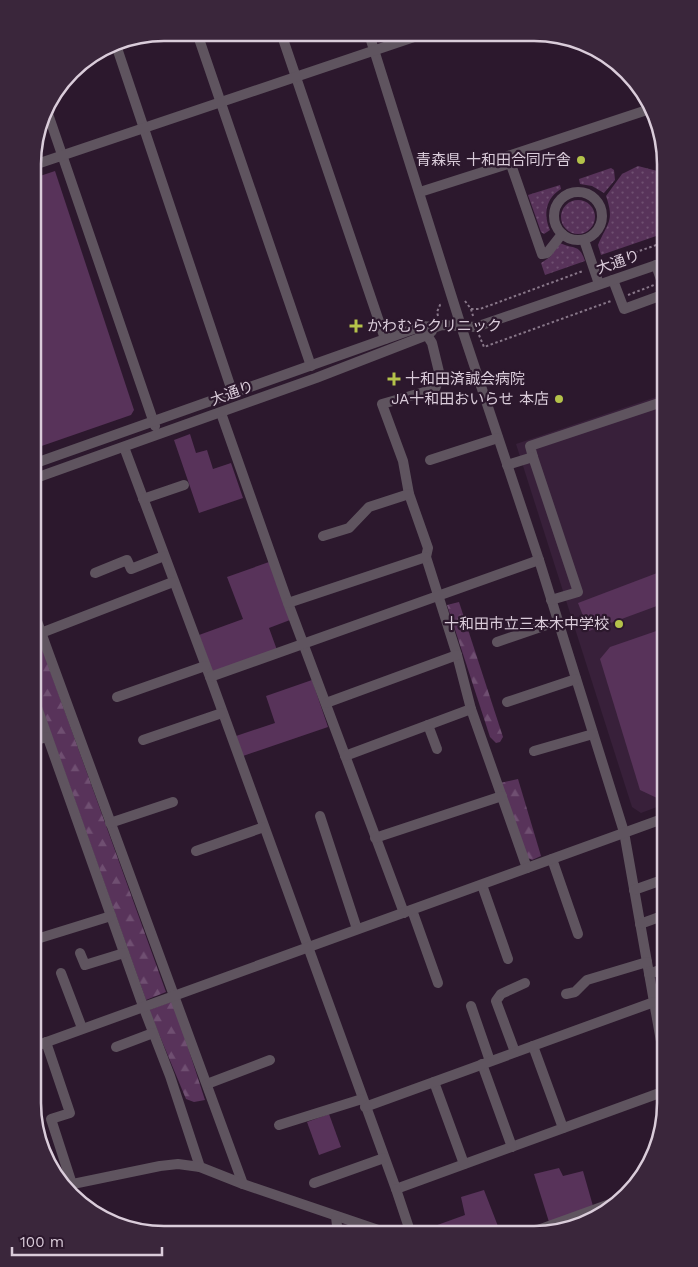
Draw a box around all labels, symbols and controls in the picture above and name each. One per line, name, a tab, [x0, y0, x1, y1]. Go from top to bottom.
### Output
place label: 青森県 十和田合同庁舎	[416, 151, 571, 169]
marker: 青森県 十和田合同庁舎	[575, 154, 587, 166]
street label: 大通り	[594, 246, 642, 278]
place label: かわむらクリニック	[367, 317, 502, 335]
marker: かわむらクリニック	[349, 319, 363, 333]
place label: 十和田済誠会病院	[405, 370, 525, 388]
marker: 十和田済誠会病院	[387, 372, 401, 386]
street label: 大通り	[208, 377, 256, 409]
place label: JA十和田おいらせ 本店	[391, 390, 549, 408]
marker: JA十和田おいらせ 本店	[553, 393, 565, 405]
place label: 十和田市立三本木中学校	[444, 615, 609, 633]
marker: 十和田市立三本木中学校	[613, 618, 625, 630]
scale bar	[12, 1224, 162, 1256]
text: 100 m	[20, 1233, 64, 1251]

